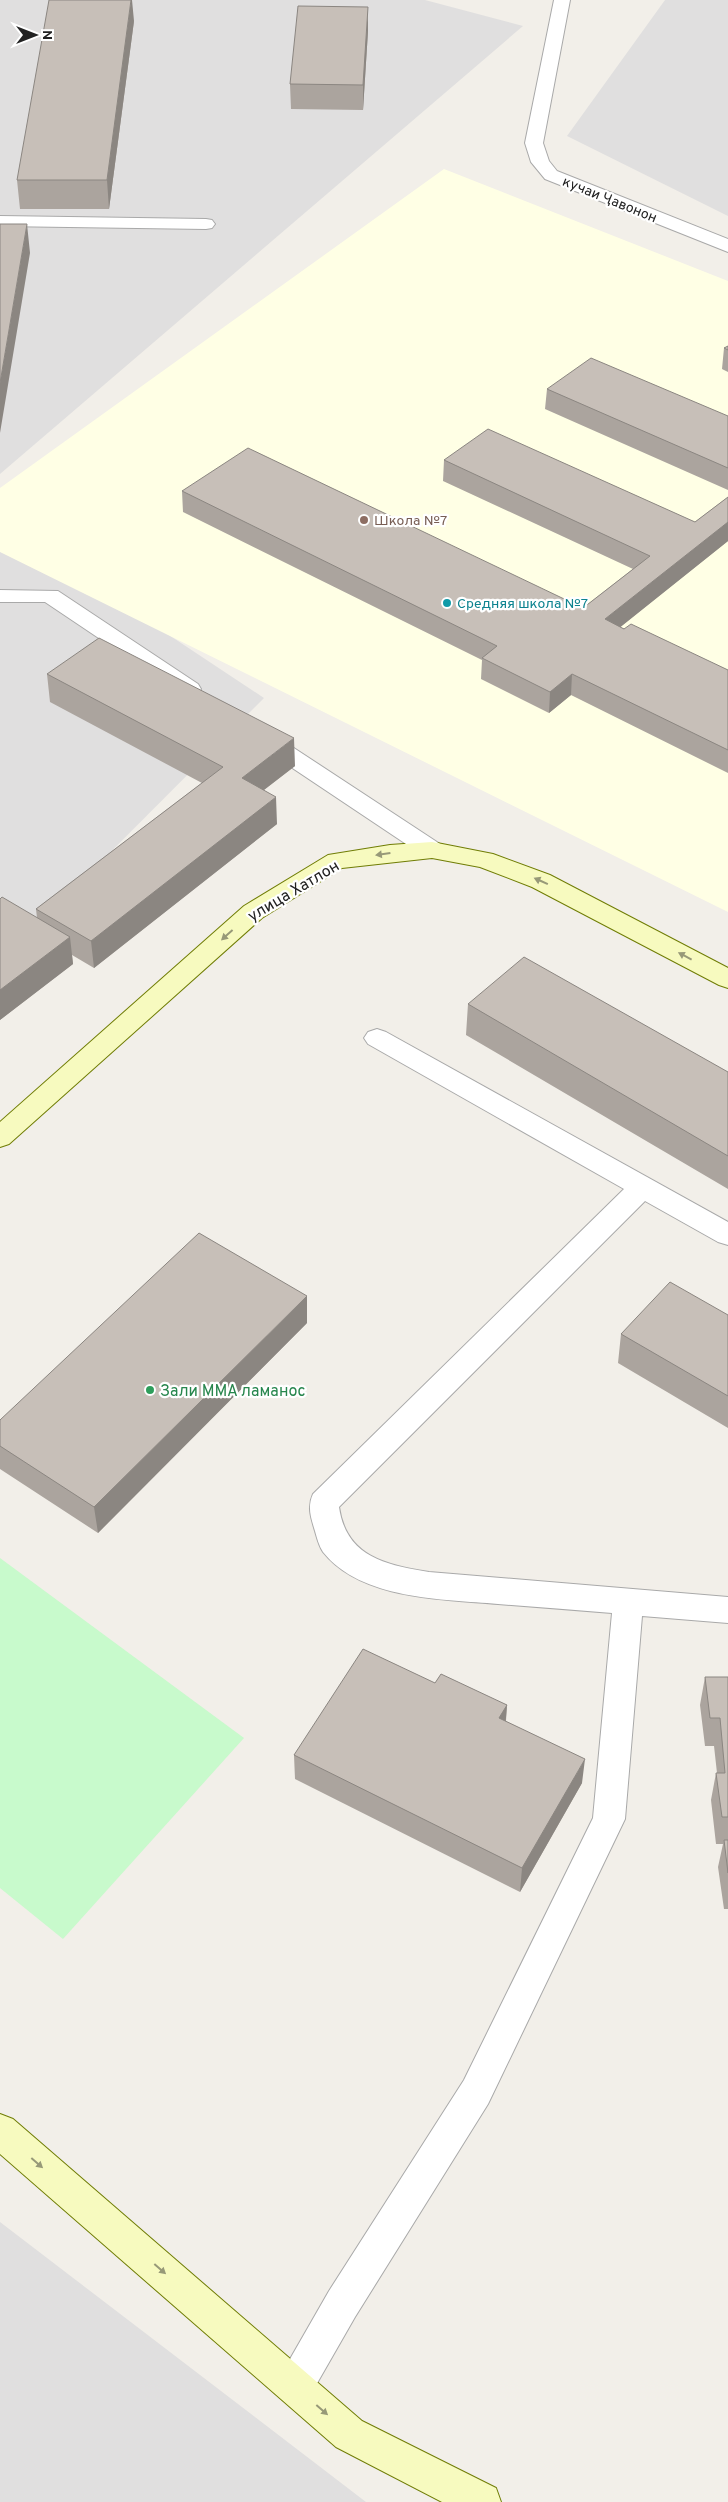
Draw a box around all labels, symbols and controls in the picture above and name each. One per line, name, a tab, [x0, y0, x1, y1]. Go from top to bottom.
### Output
north arrow	[10, 10, 60, 60]
text: N	[38, 30, 55, 40]
street label: кучаи Ҷавонон	[560, 174, 659, 227]
place label: Школа №7	[374, 513, 447, 530]
marker: Школа №7	[358, 514, 370, 526]
place label: Средняя школа №7	[457, 596, 588, 613]
marker: Средняя школа №7	[441, 597, 453, 609]
one-way arrow	[375, 850, 391, 858]
street label: улица Хатлон	[245, 857, 343, 927]
one-way arrow	[534, 877, 548, 885]
one-way arrow	[221, 929, 233, 941]
one-way arrow	[678, 952, 692, 960]
place label: Зали MMA ламанос	[160, 1382, 306, 1402]
marker: Зали MMA ламанос	[144, 1384, 156, 1396]
one-way arrow	[30, 2157, 42, 2169]
one-way arrow	[153, 2263, 165, 2275]
one-way arrow	[316, 2404, 328, 2416]

